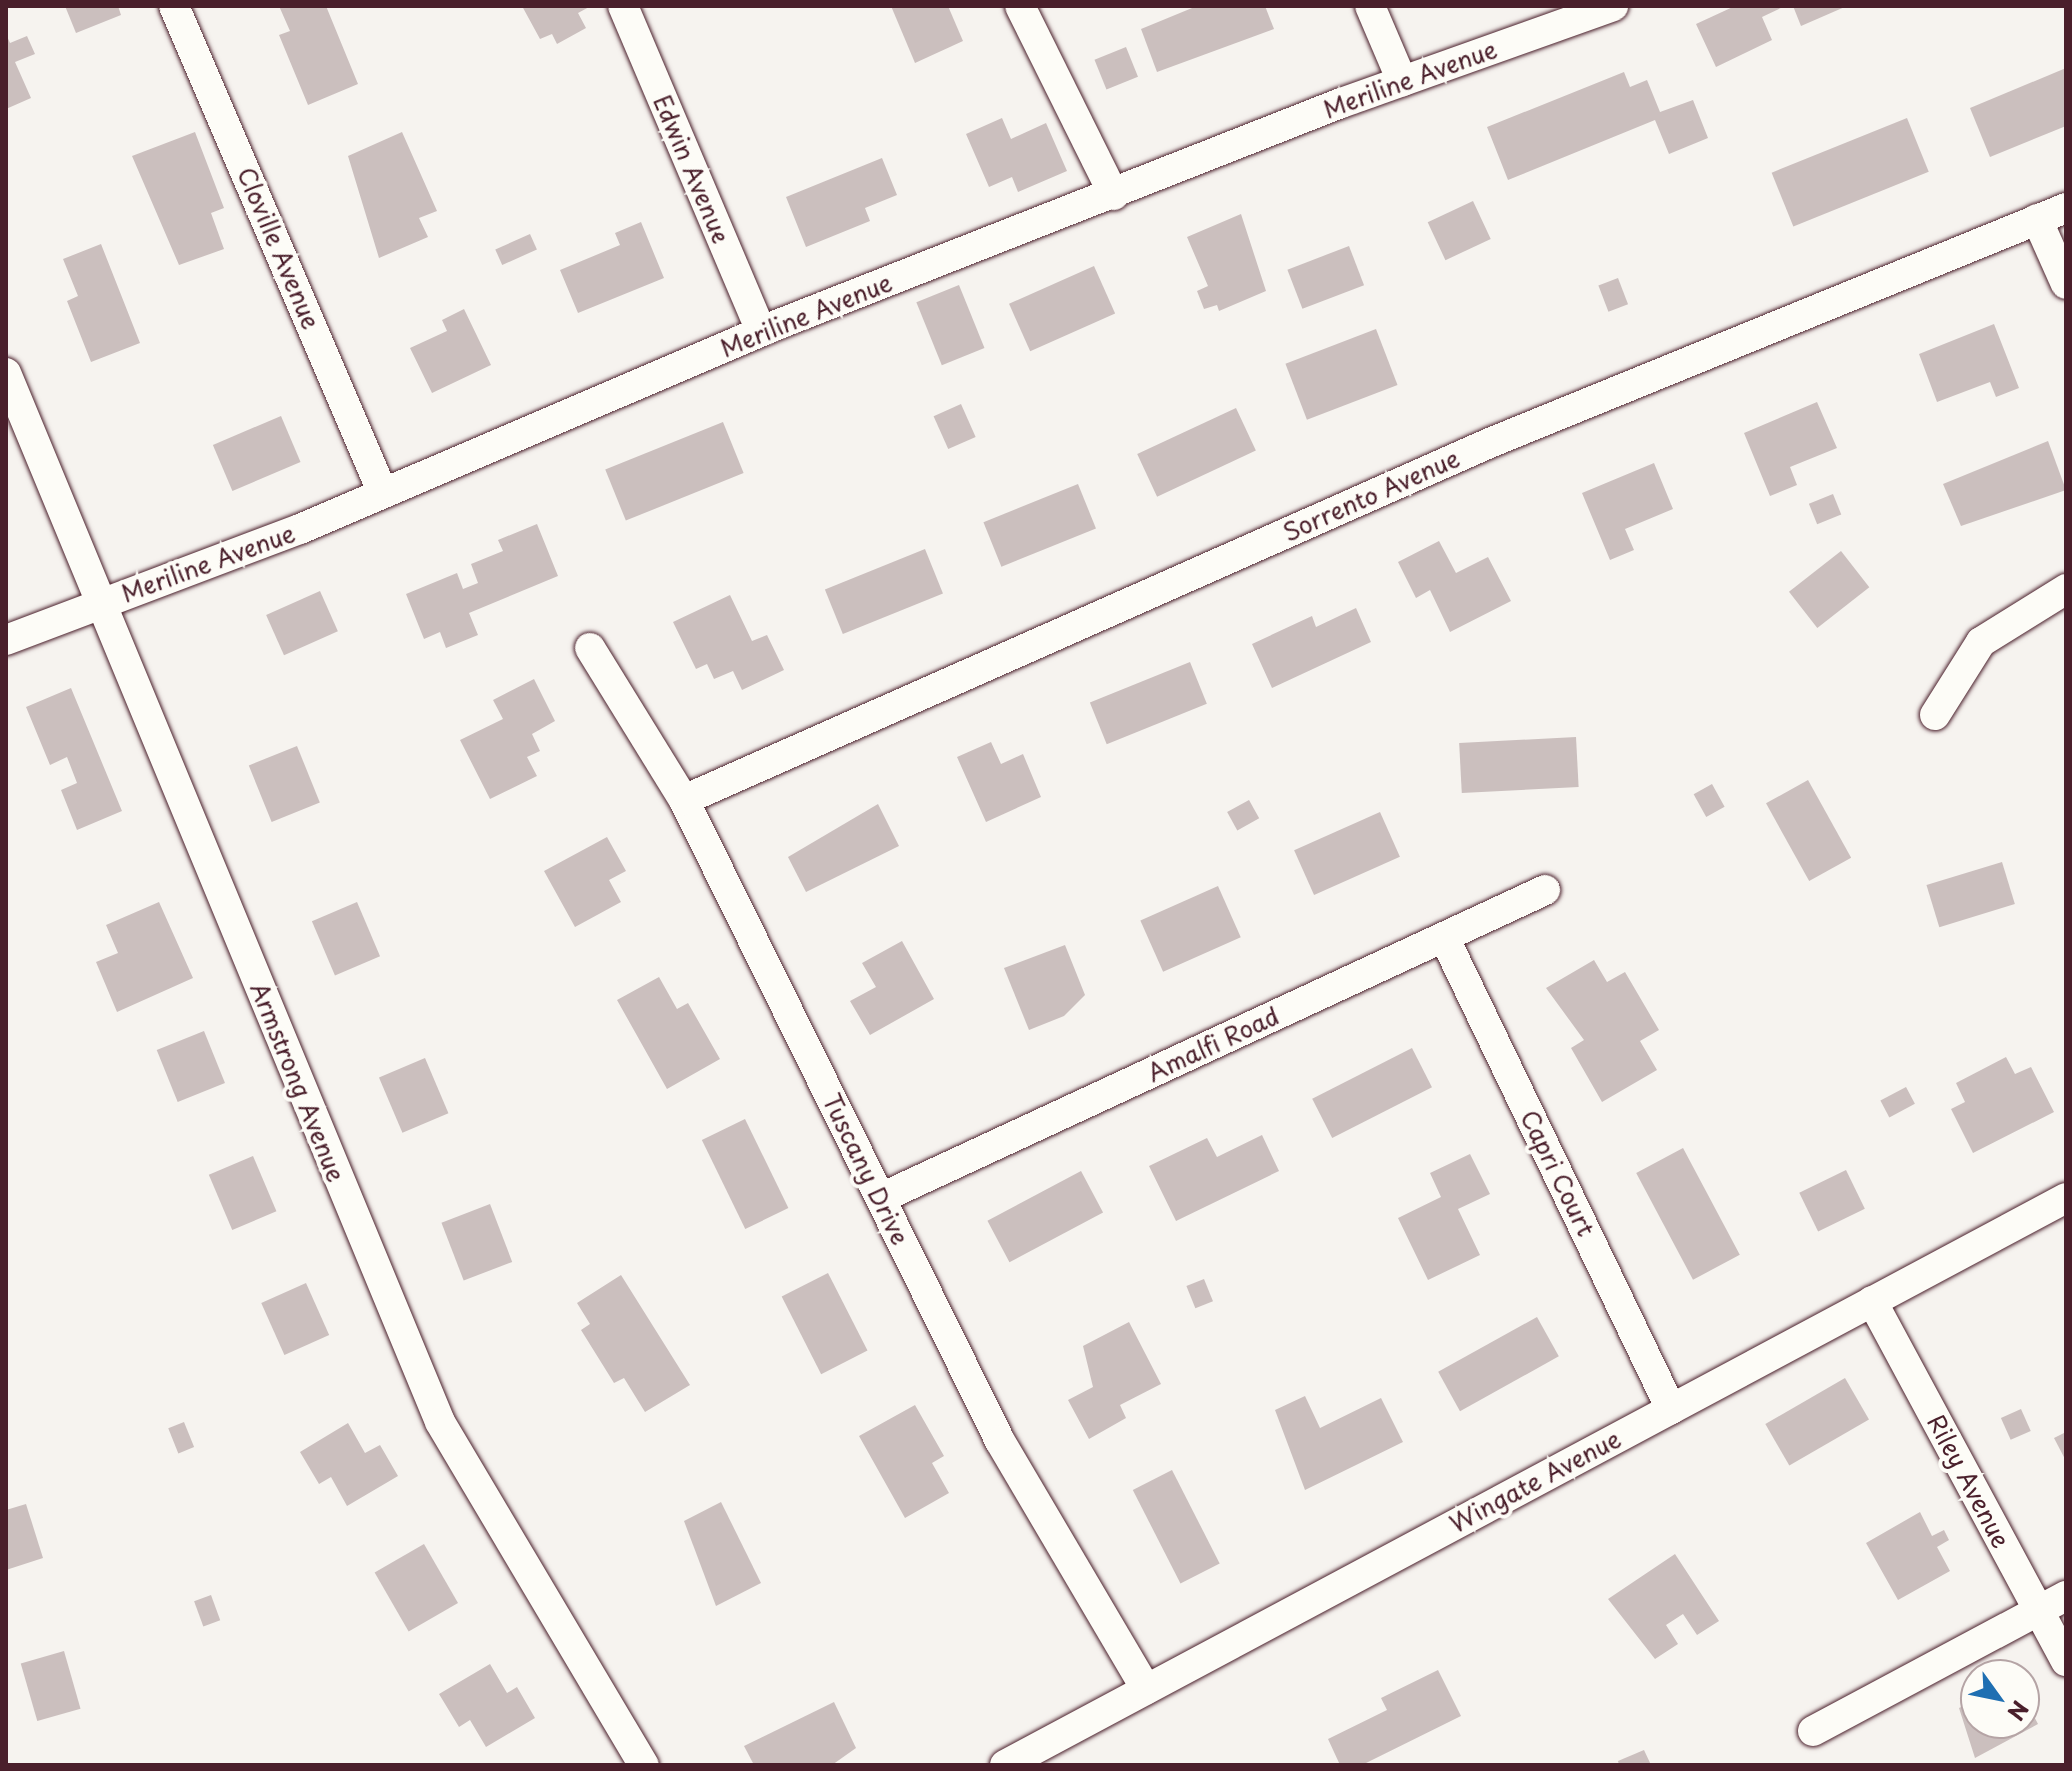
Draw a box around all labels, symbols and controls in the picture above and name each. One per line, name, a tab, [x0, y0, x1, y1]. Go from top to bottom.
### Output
street label: Meriline Avenue	[1319, 34, 1501, 124]
street label: Edwin Avenue	[648, 91, 736, 247]
street label: Cloville Avenue	[232, 163, 326, 333]
street label: Meriline Avenue	[716, 267, 896, 363]
street label: Sorrento Avenue	[1278, 443, 1464, 547]
street label: Meriline Avenue	[117, 518, 299, 608]
street label: Armstrong Avenue	[245, 979, 351, 1185]
street label: Amalfi Road	[1142, 1001, 1284, 1087]
street label: Tuscany Drive	[817, 1089, 915, 1249]
street label: Capri Court	[1515, 1105, 1601, 1241]
street label: Riley Avenue	[1922, 1409, 2016, 1553]
street label: Wingate Avenue	[1445, 1424, 1625, 1538]
north arrow	[1960, 1659, 2040, 1739]
text: N	[2000, 1695, 2037, 1728]

